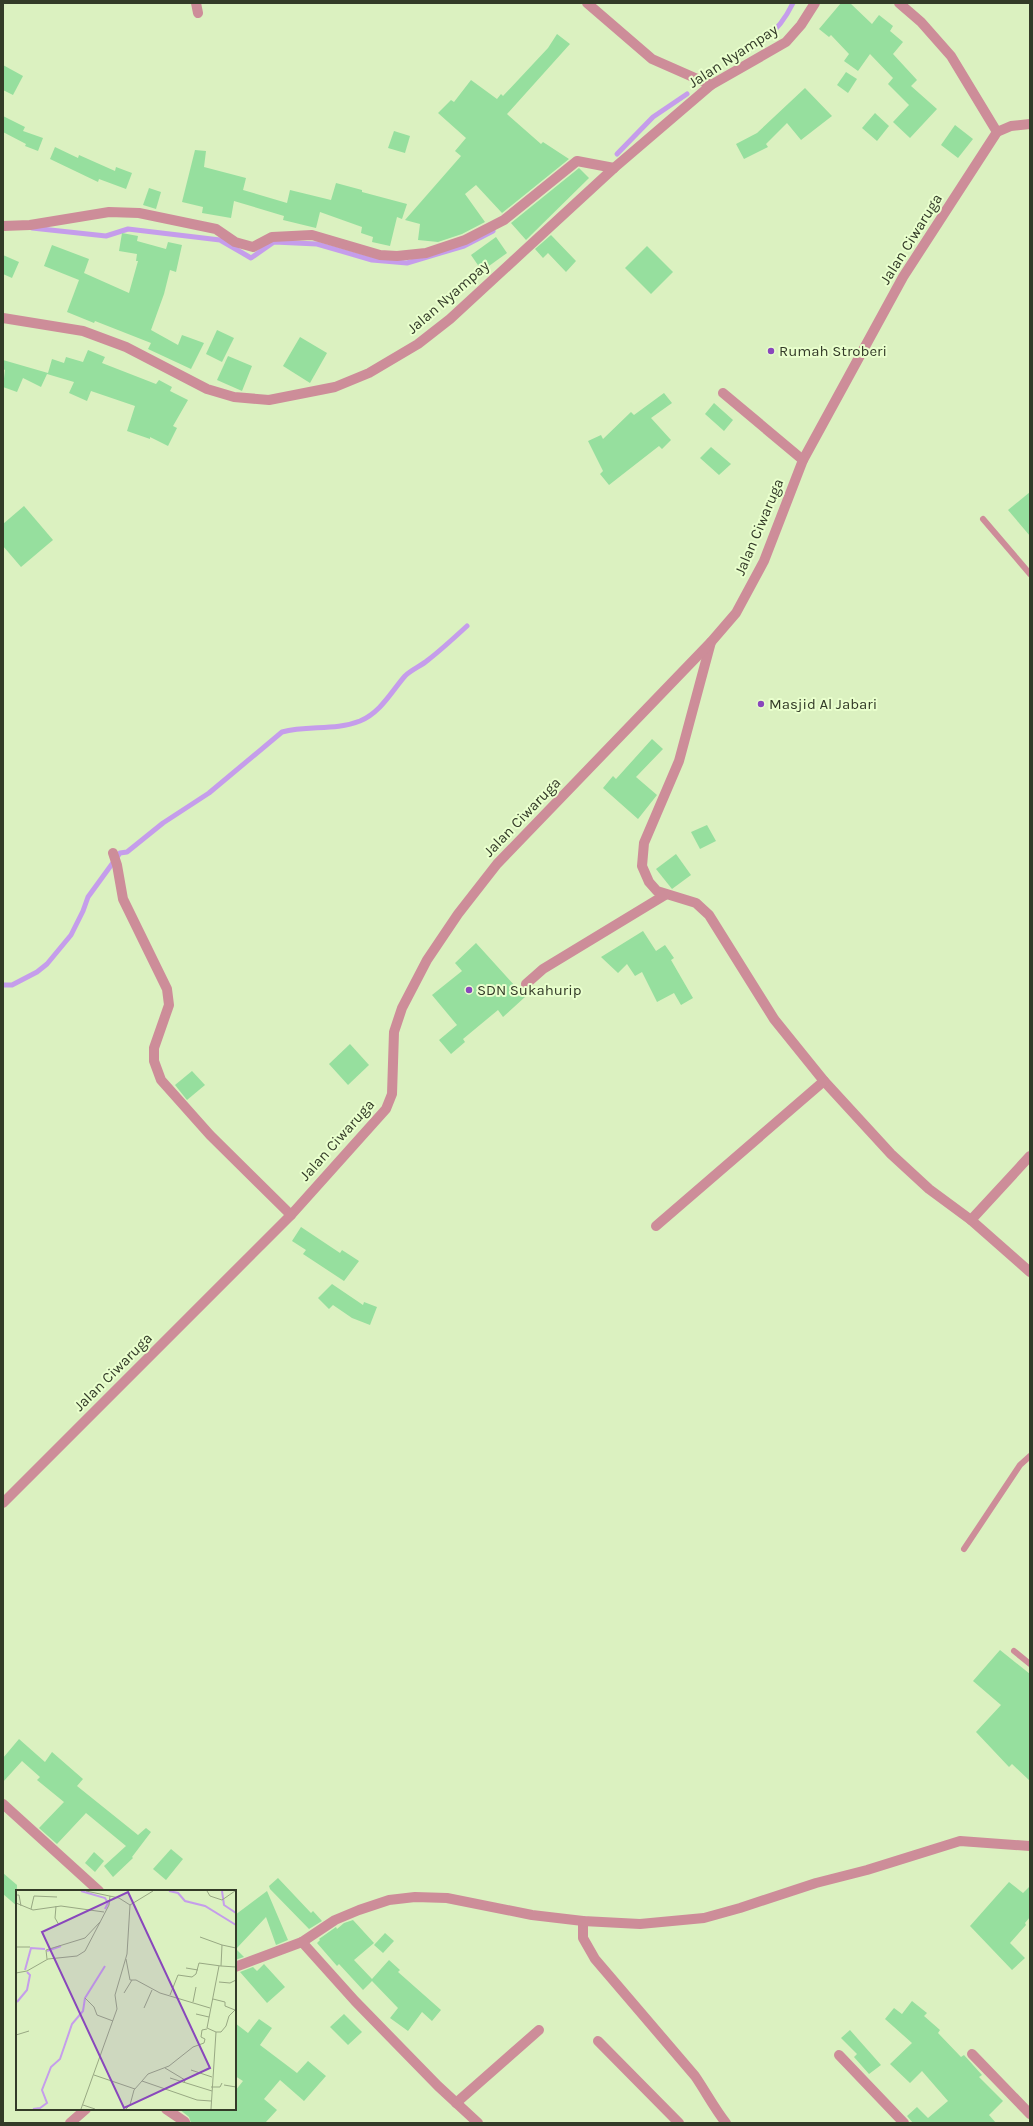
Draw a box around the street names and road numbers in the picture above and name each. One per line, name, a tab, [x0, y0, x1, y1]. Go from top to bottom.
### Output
street label: Jalan Nyampay	[685, 20, 781, 92]
street label: Jalan Ciwaruga	[876, 190, 946, 288]
street label: Jalan Nyampay	[403, 256, 493, 338]
street label: Jalan Ciwaruga	[731, 476, 787, 578]
street label: Jalan Ciwaruga	[480, 774, 564, 860]
street label: Jalan Ciwaruga	[296, 1096, 378, 1184]
street label: Jalan Ciwaruga	[70, 1329, 156, 1415]

